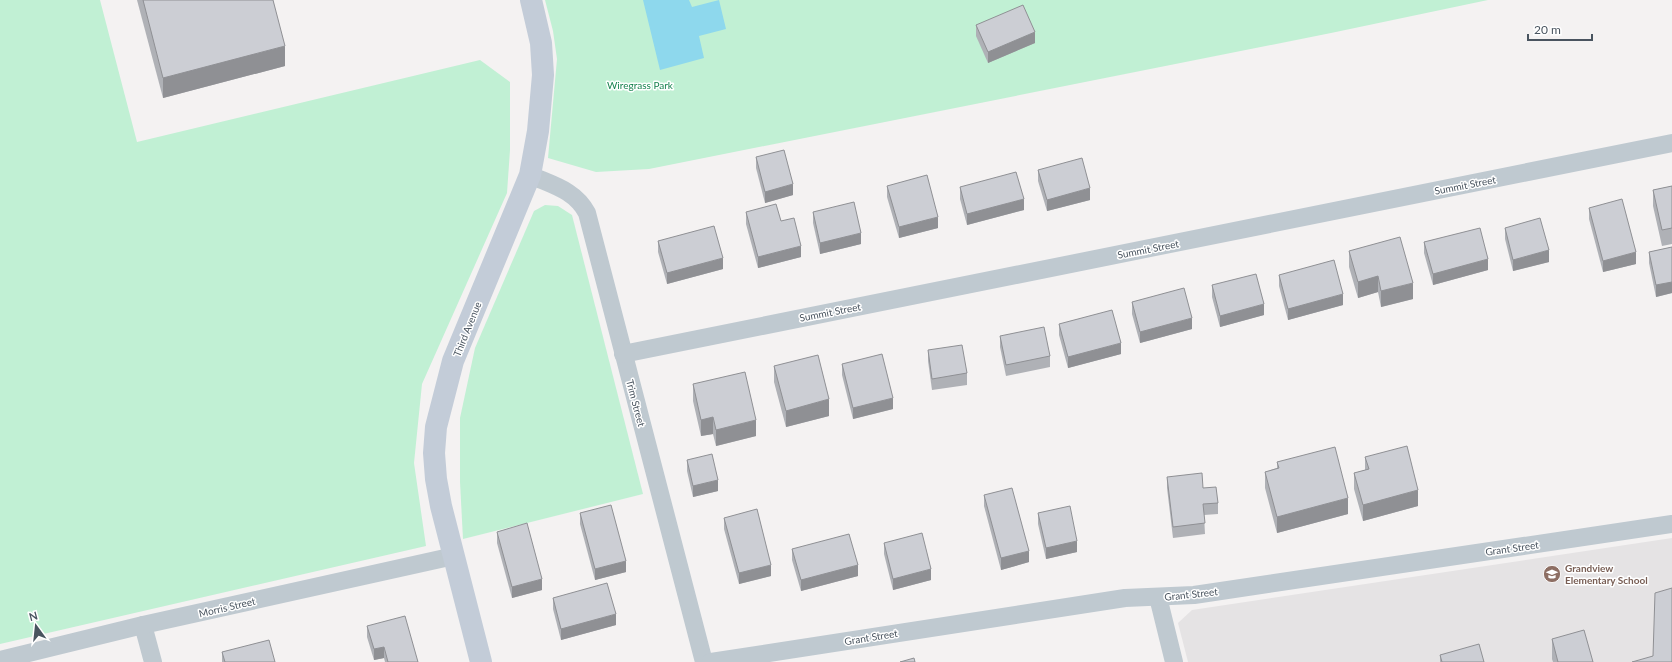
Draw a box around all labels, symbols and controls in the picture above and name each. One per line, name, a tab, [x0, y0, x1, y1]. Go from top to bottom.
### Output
scale bar	[1528, 16, 1592, 42]
text: 20 m	[1534, 22, 1561, 37]
park label: Wiregrass Park	[607, 79, 674, 91]
street label: Summit Street	[1433, 173, 1497, 197]
street label: Summit Street	[1116, 237, 1180, 261]
street label: Third Avenue	[451, 300, 483, 358]
street label: Summit Street	[798, 300, 862, 324]
street label: Trim Street	[624, 378, 648, 428]
street label: Grant Street	[1485, 538, 1540, 558]
place label: Grandview Elementary School	[1565, 562, 1648, 586]
school or university icon: Grandview Elementary School	[1542, 564, 1562, 584]
street label: Grant Street	[1164, 585, 1219, 603]
street label: Morris Street	[198, 595, 257, 619]
north arrow	[16, 606, 56, 646]
text: N	[28, 608, 39, 623]
street label: Grant Street	[844, 627, 899, 647]

